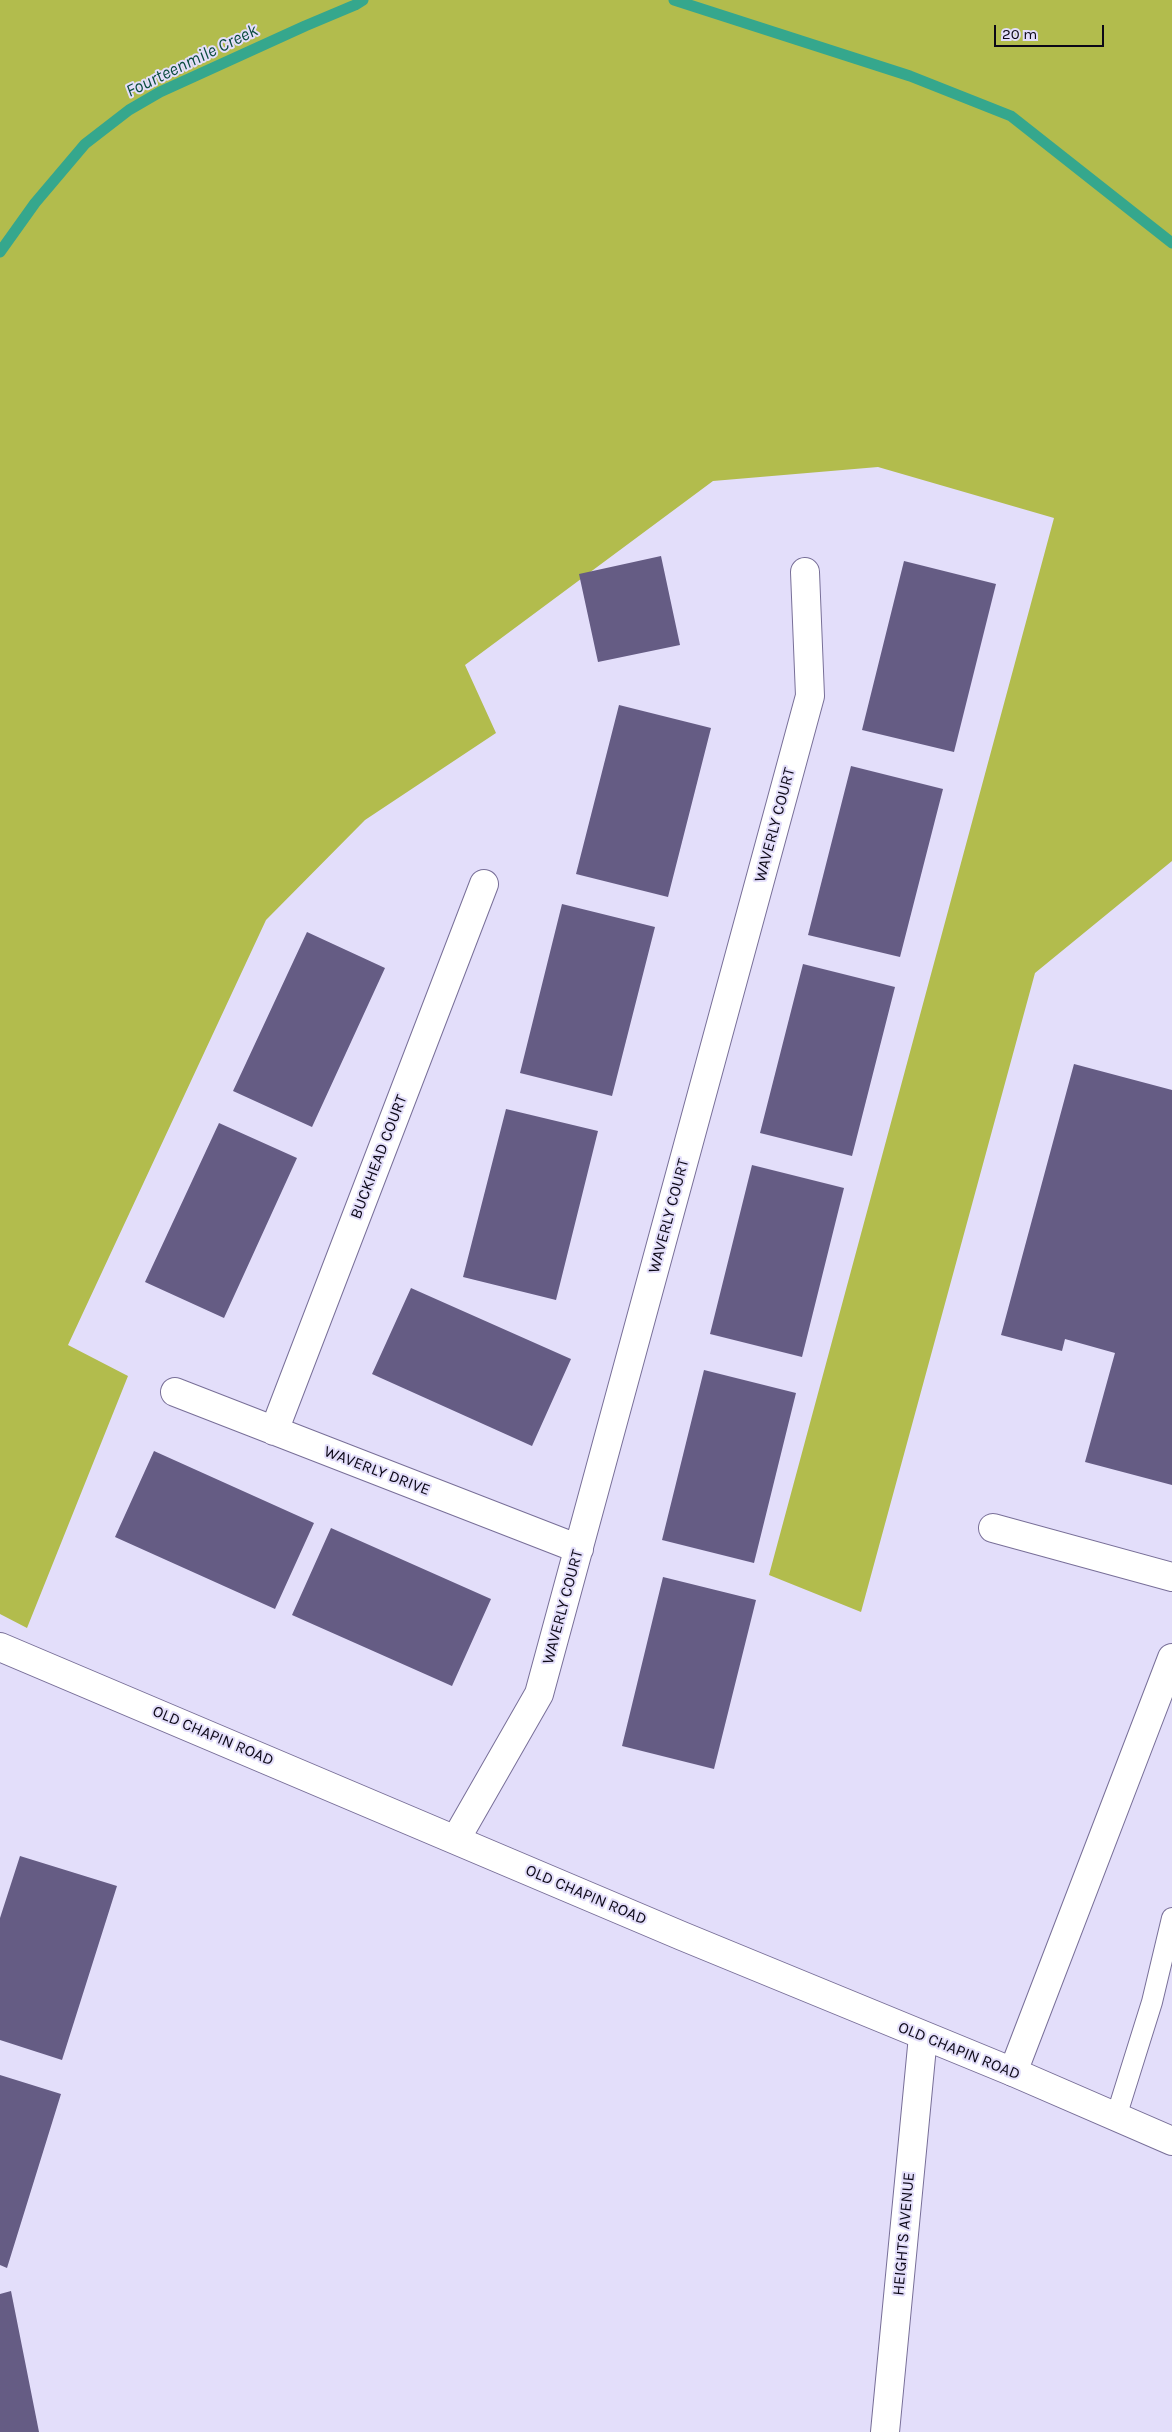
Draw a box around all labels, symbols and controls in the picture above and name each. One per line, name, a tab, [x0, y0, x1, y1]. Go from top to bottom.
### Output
scale bar	[997, 15, 1107, 47]
water label: Fourteenmile Creek	[123, 20, 261, 102]
text: 20 m	[1002, 25, 1037, 43]
street label: WAVERLY COURT	[750, 766, 800, 884]
street label: BUCKHEAD COURT	[346, 1092, 412, 1222]
street label: WAVERLY COURT	[644, 1157, 694, 1275]
street label: WAVERLY DRIVE	[321, 1442, 433, 1500]
street label: WAVERLY COURT	[538, 1548, 588, 1666]
street label: OLD CHAPIN ROAD	[149, 1702, 277, 1770]
street label: OLD CHAPIN ROAD	[522, 1861, 650, 1929]
street label: OLD CHAPIN ROAD	[895, 2018, 1023, 2084]
street label: HEIGHTS AVENUE	[889, 2172, 919, 2296]

